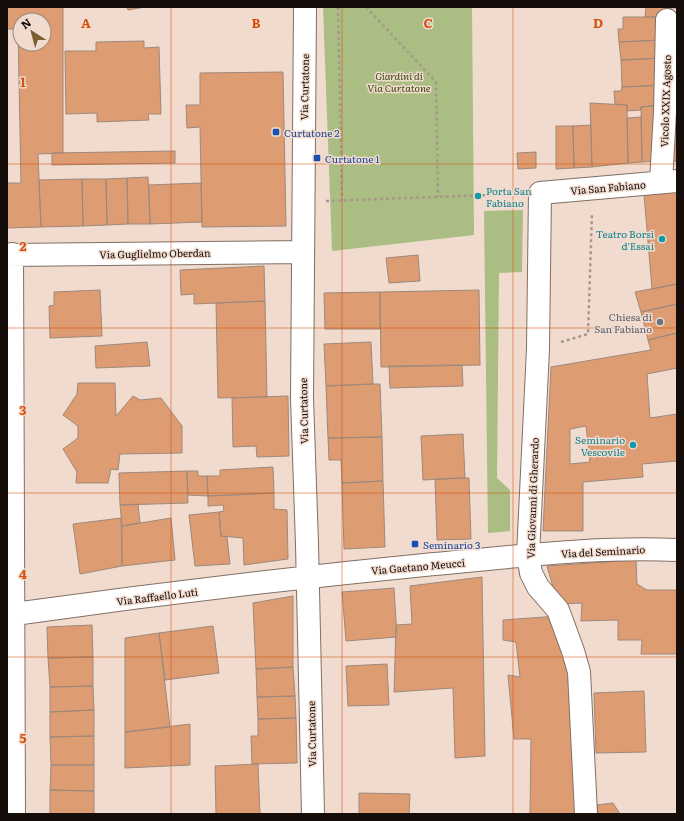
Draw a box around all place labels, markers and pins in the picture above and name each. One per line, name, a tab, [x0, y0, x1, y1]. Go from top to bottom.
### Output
place label: Curtatone 2	[284, 125, 340, 140]
marker: Curtatone 2	[271, 127, 281, 137]
place label: Curtatone 1	[325, 151, 380, 166]
marker: Curtatone 1	[312, 153, 322, 163]
place label: Porta San Fabiano	[486, 183, 532, 210]
marker: Porta San Fabiano	[473, 191, 483, 201]
place label: Teatro Borsi d'Essai	[596, 226, 655, 253]
marker: Teatro Borsi d'Essai	[657, 234, 667, 244]
place label: Chiesa di San Fabiano	[594, 309, 653, 336]
marker: Chiesa di San Fabiano	[655, 317, 665, 327]
place label: Seminario Vescovile	[575, 432, 625, 459]
marker: Seminario Vescovile	[628, 440, 638, 450]
place label: Seminario 3	[423, 537, 480, 552]
marker: Seminario 3	[410, 539, 420, 549]

